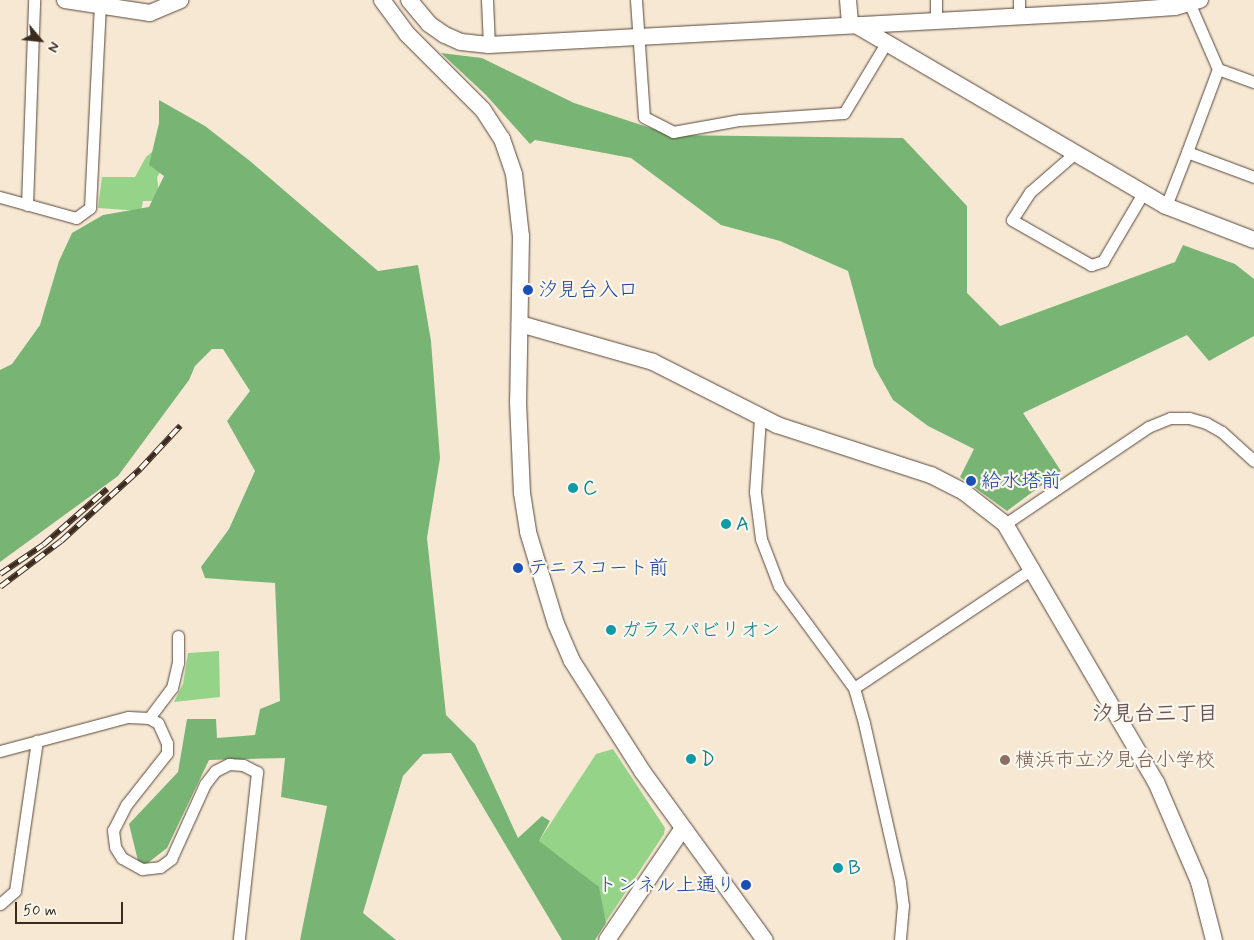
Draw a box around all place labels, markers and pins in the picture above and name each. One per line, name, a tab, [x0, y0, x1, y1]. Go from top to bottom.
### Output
place label: 汐見台入口	[538, 278, 638, 302]
marker: 汐見台入口	[522, 284, 534, 296]
place label: 給水塔前	[981, 469, 1061, 493]
marker: 給水塔前	[965, 475, 977, 487]
place label: C	[583, 476, 597, 500]
marker: C	[567, 482, 579, 494]
place label: A	[736, 512, 749, 536]
marker: A	[720, 518, 732, 530]
place label: テニスコート前	[528, 556, 668, 580]
marker: テニスコート前	[512, 562, 524, 574]
place label: ガラスパビリオン	[621, 618, 781, 642]
marker: ガラスパビリオン	[605, 624, 617, 636]
place label: D	[701, 747, 715, 771]
place label: 横浜市立汐見台小学校	[1015, 748, 1215, 772]
marker: D	[685, 753, 697, 765]
marker: 横浜市立汐見台小学校	[999, 754, 1011, 766]
place label: B	[848, 856, 861, 880]
marker: B	[832, 862, 844, 874]
place label: トンネル上通り	[596, 873, 736, 897]
marker: トンネル上通り	[740, 879, 752, 891]

